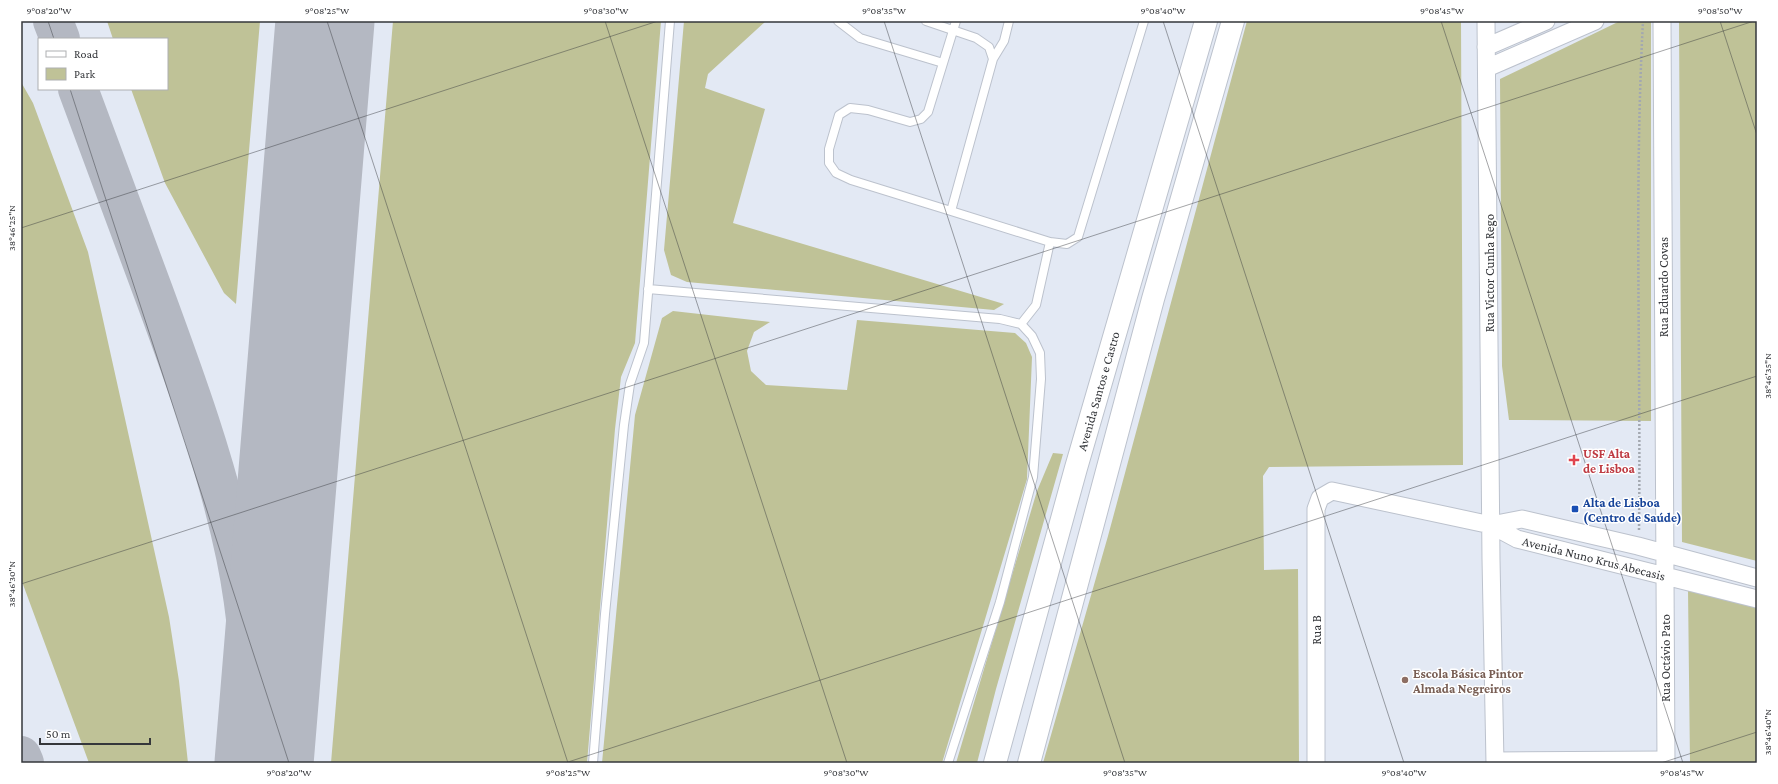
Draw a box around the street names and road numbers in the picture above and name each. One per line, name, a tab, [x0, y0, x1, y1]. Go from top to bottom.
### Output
street label: Rua Victor Cunha Rego	[1482, 214, 1497, 332]
street label: Rua Eduardo Covas	[1656, 237, 1671, 337]
street label: Avenida Santos e Castro	[1074, 330, 1123, 453]
street label: Avenida Nuno Krus Abecasis	[1521, 533, 1667, 584]
street label: Rua Octávio Pato	[1658, 614, 1673, 702]
street label: Rua B	[1309, 615, 1324, 645]

